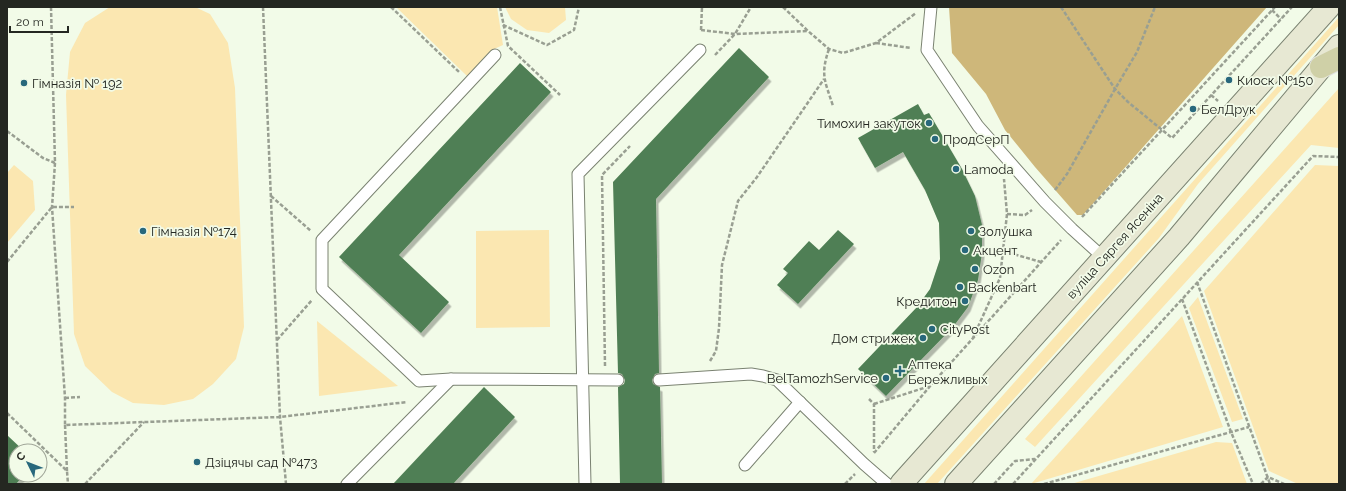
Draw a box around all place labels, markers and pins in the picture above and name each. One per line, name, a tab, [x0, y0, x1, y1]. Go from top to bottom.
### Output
place label: Киоск №150	[1237, 73, 1313, 88]
marker: Киоск №150	[1224, 75, 1234, 85]
place label: Гімназія № 192	[32, 76, 122, 91]
marker: Гімназія № 192	[19, 78, 29, 88]
place label: БелДрук	[1201, 102, 1256, 117]
marker: БелДрук	[1188, 104, 1198, 114]
place label: Тимохин закуток	[817, 116, 921, 131]
marker: Тимохин закуток	[924, 118, 934, 128]
place label: ПродСерП	[943, 132, 1009, 147]
marker: ПродСерП	[930, 134, 940, 144]
place label: Lamoda	[964, 162, 1014, 177]
marker: Lamoda	[951, 164, 961, 174]
place label: Гімназія №174	[151, 224, 237, 239]
place label: Золушка	[979, 224, 1032, 239]
marker: Гімназія №174	[138, 226, 148, 236]
marker: Золушка	[966, 226, 976, 236]
place label: Акцент	[973, 243, 1018, 258]
marker: Акцент	[960, 245, 970, 255]
place label: Ozon	[983, 262, 1014, 277]
marker: Ozon	[970, 264, 980, 274]
place label: Backenbart	[968, 280, 1037, 295]
marker: Backenbart	[955, 282, 965, 292]
place label: Кредитон	[896, 294, 957, 309]
marker: Кредитон	[960, 296, 970, 306]
place label: CityPost	[940, 322, 990, 337]
marker: CityPost	[927, 324, 937, 334]
place label: Дом стрижек	[831, 331, 915, 346]
marker: Дом стрижек	[918, 333, 928, 343]
place label: Аптека Бережливых	[908, 357, 988, 387]
marker: Аптека Бережливых	[895, 366, 905, 376]
place label: BelTamozhService	[767, 371, 878, 386]
marker: BelTamozhService	[881, 373, 891, 383]
place label: Дзіцячы сад №473	[205, 455, 318, 470]
marker: Дзіцячы сад №473	[192, 457, 202, 467]

